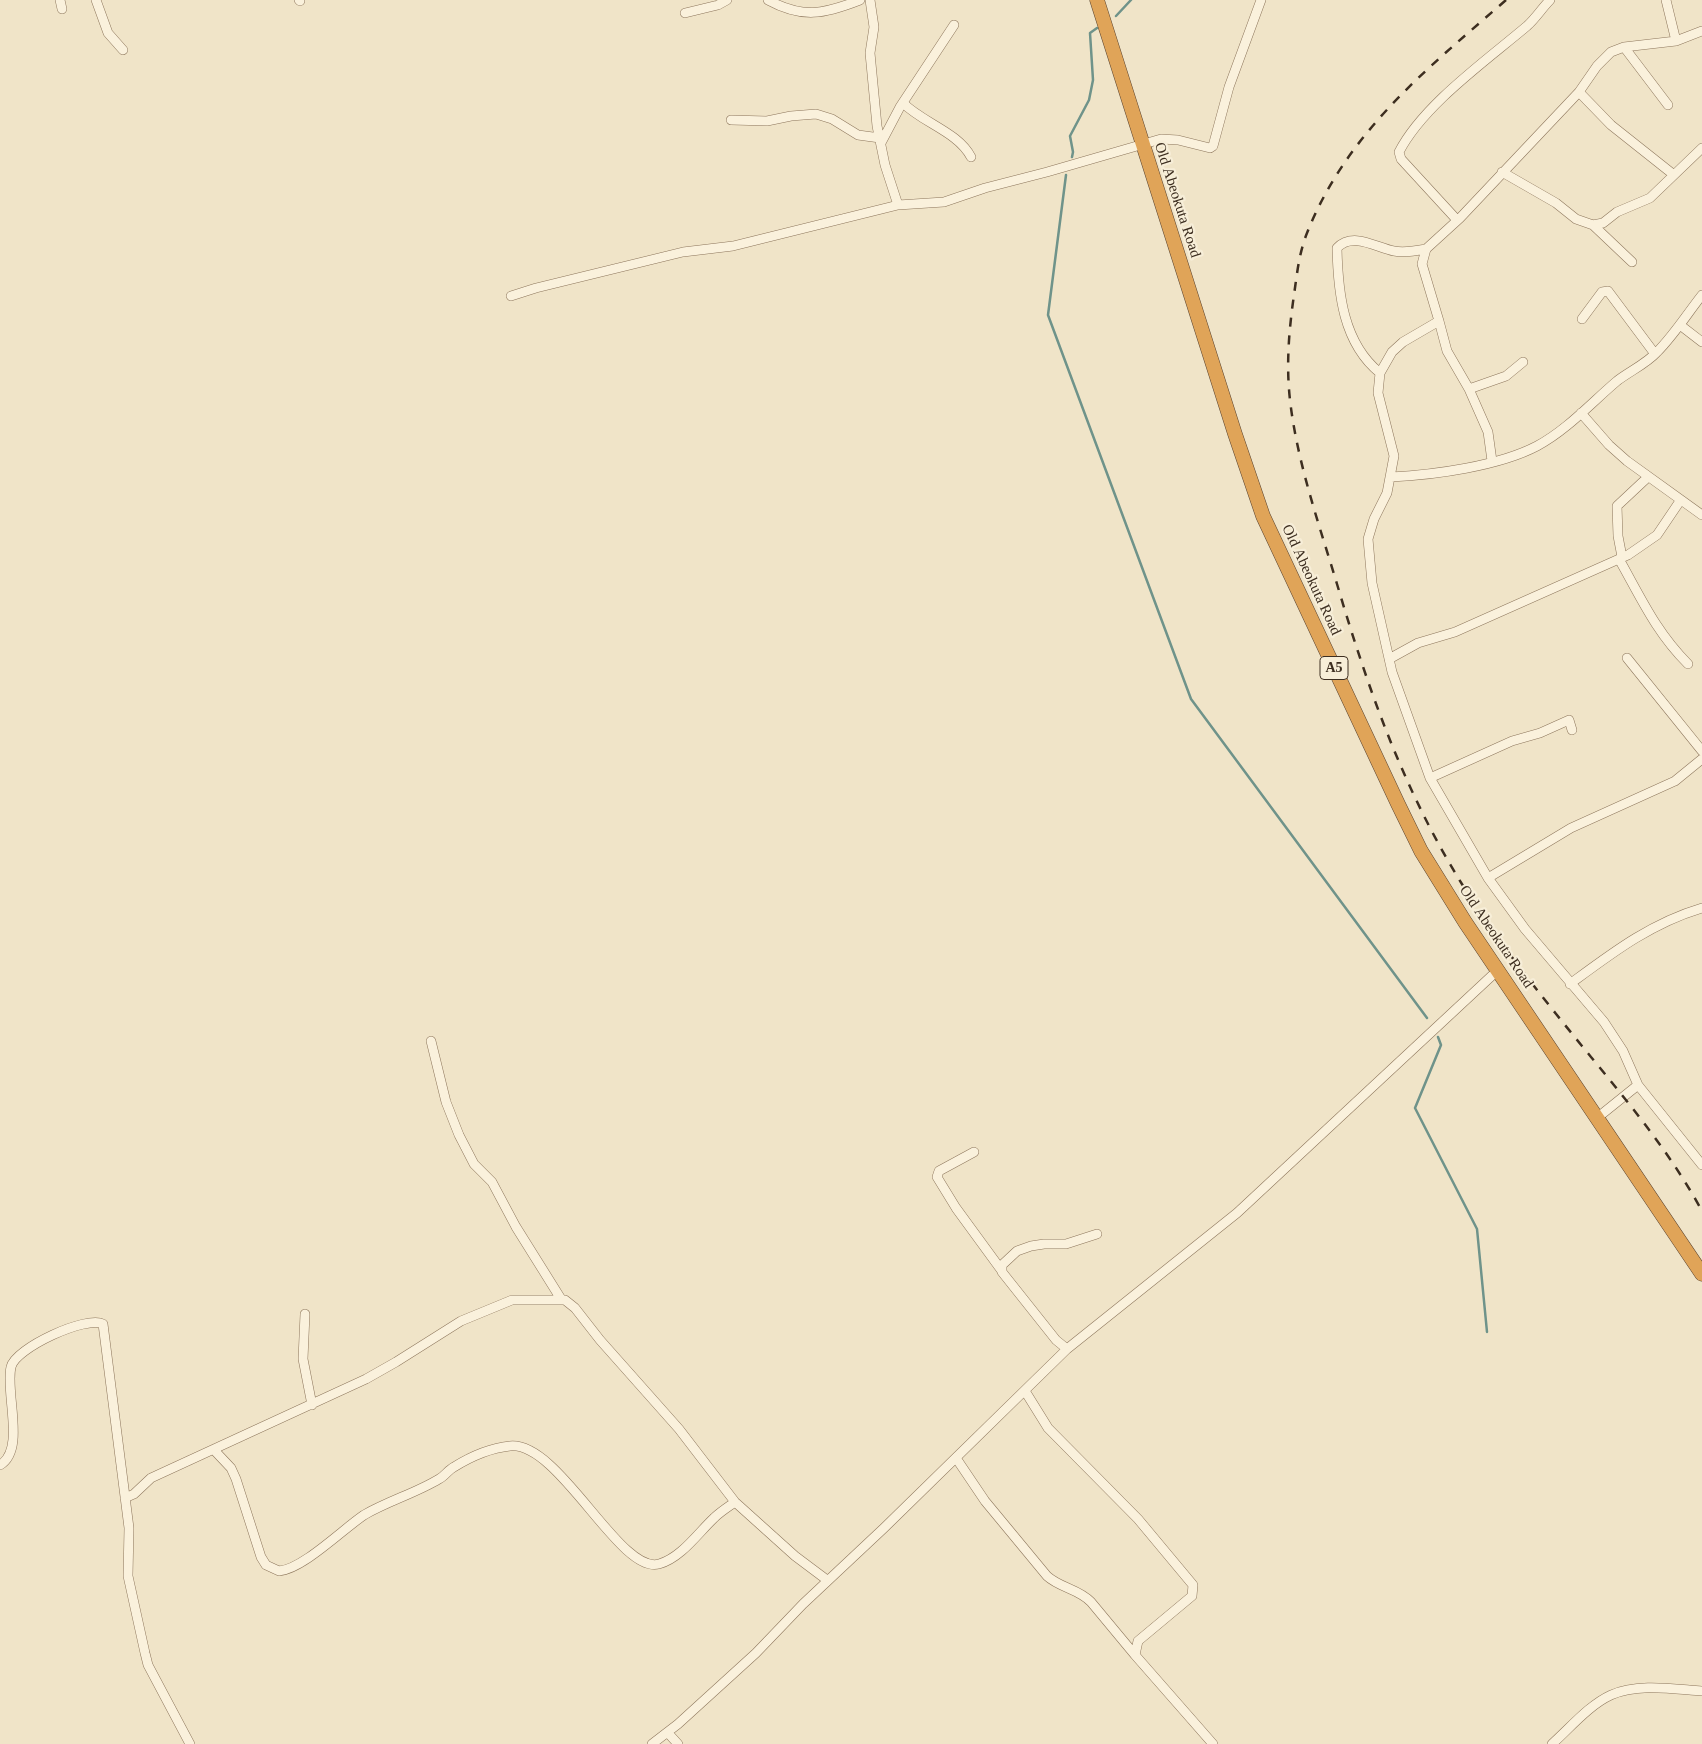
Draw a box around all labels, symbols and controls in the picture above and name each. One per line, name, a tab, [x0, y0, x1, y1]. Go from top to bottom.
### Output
street label: Old Abeokuta Road	[1150, 140, 1204, 260]
street label: Old Abeokuta Road	[1277, 522, 1345, 638]
road number: A5	[1320, 656, 1348, 680]
street label: Old Abeokuta Road	[1455, 882, 1537, 992]

